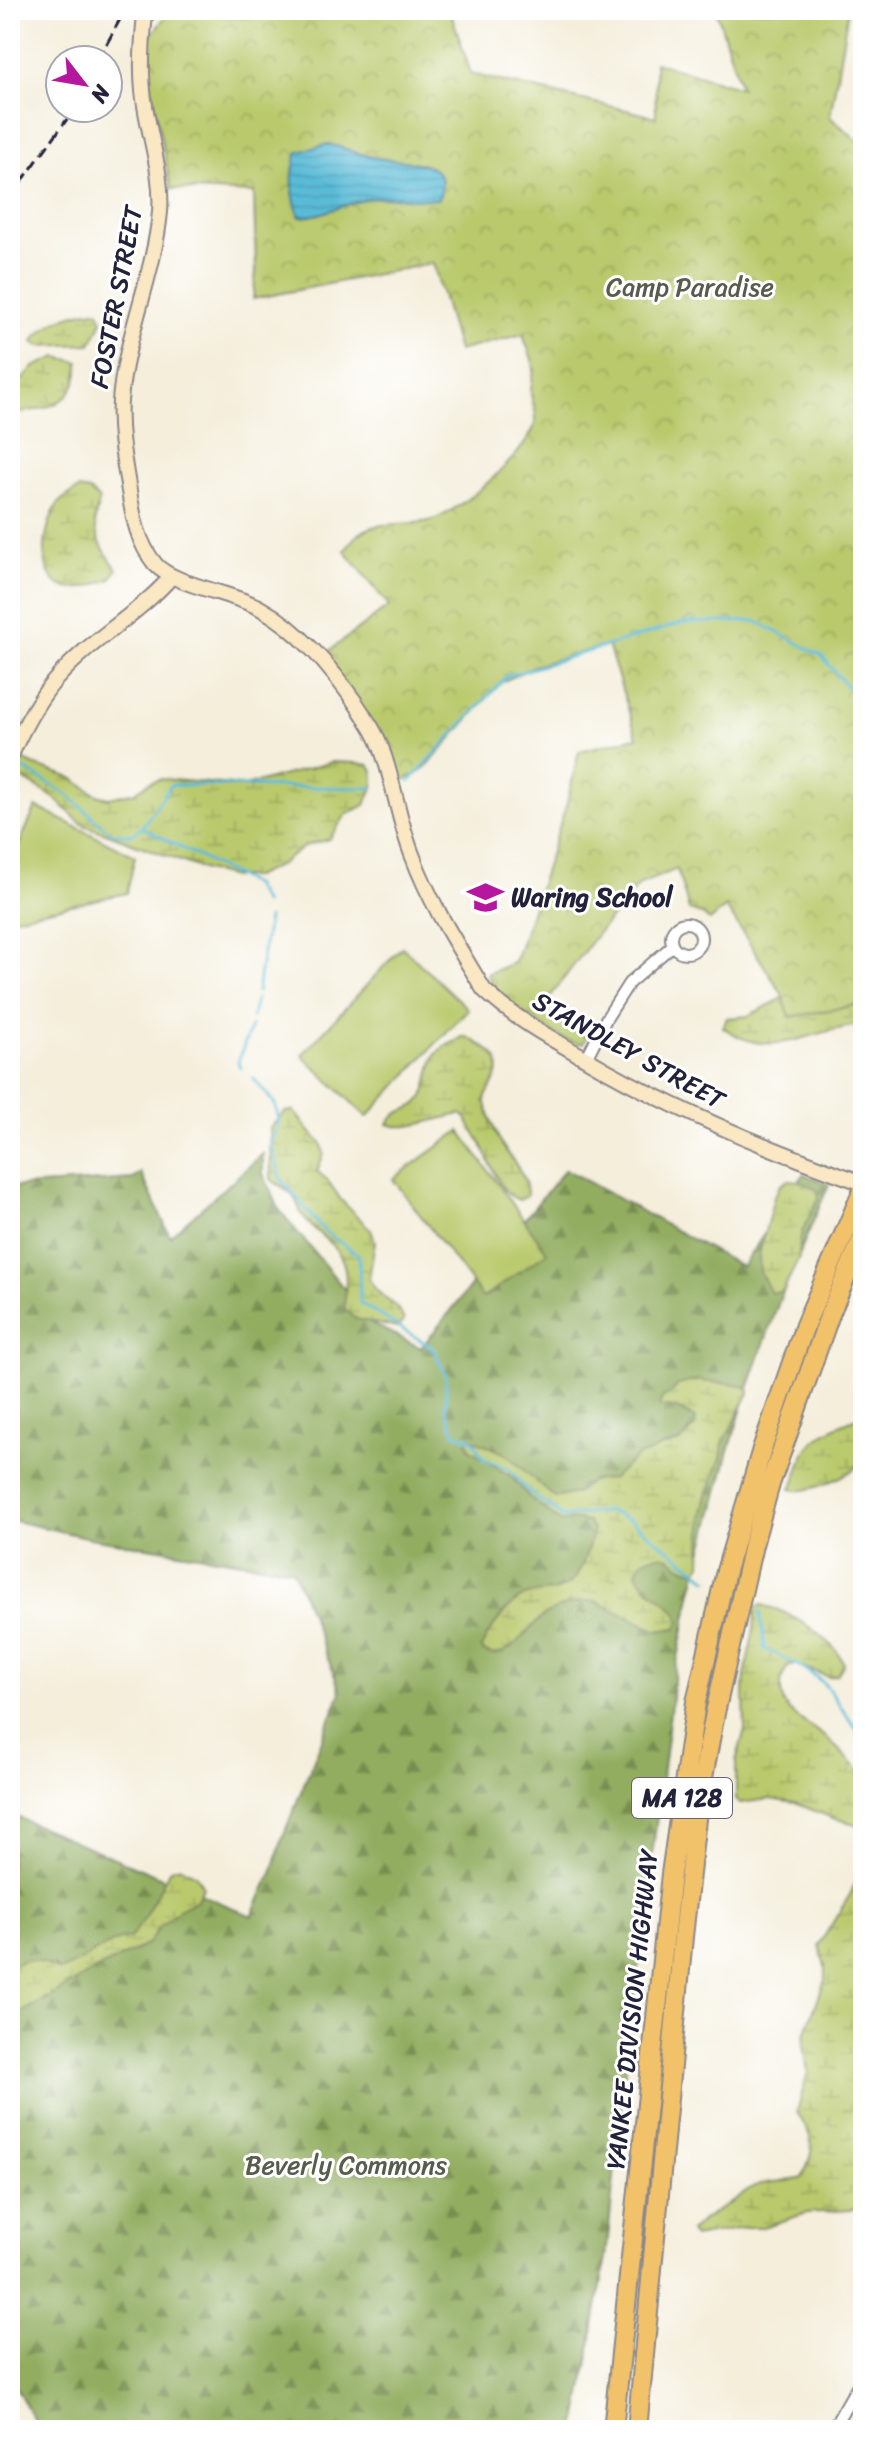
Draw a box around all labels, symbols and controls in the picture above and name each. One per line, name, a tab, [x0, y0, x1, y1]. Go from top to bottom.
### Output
north arrow	[44, 44, 124, 124]
text: N	[80, 77, 122, 111]
street label: FOSTER STREET	[76, 200, 157, 392]
park label: Camp Paradise	[606, 264, 774, 310]
place label: Waring School	[511, 874, 674, 920]
school or university icon: Waring School	[466, 878, 504, 916]
street label: STANDLEY STREET	[524, 978, 735, 1123]
road number: MA 128	[632, 1778, 732, 1818]
street label: YANKEE DIVISION HIGHWAY	[592, 1846, 672, 2172]
park label: Beverly Commons	[245, 2142, 447, 2188]

